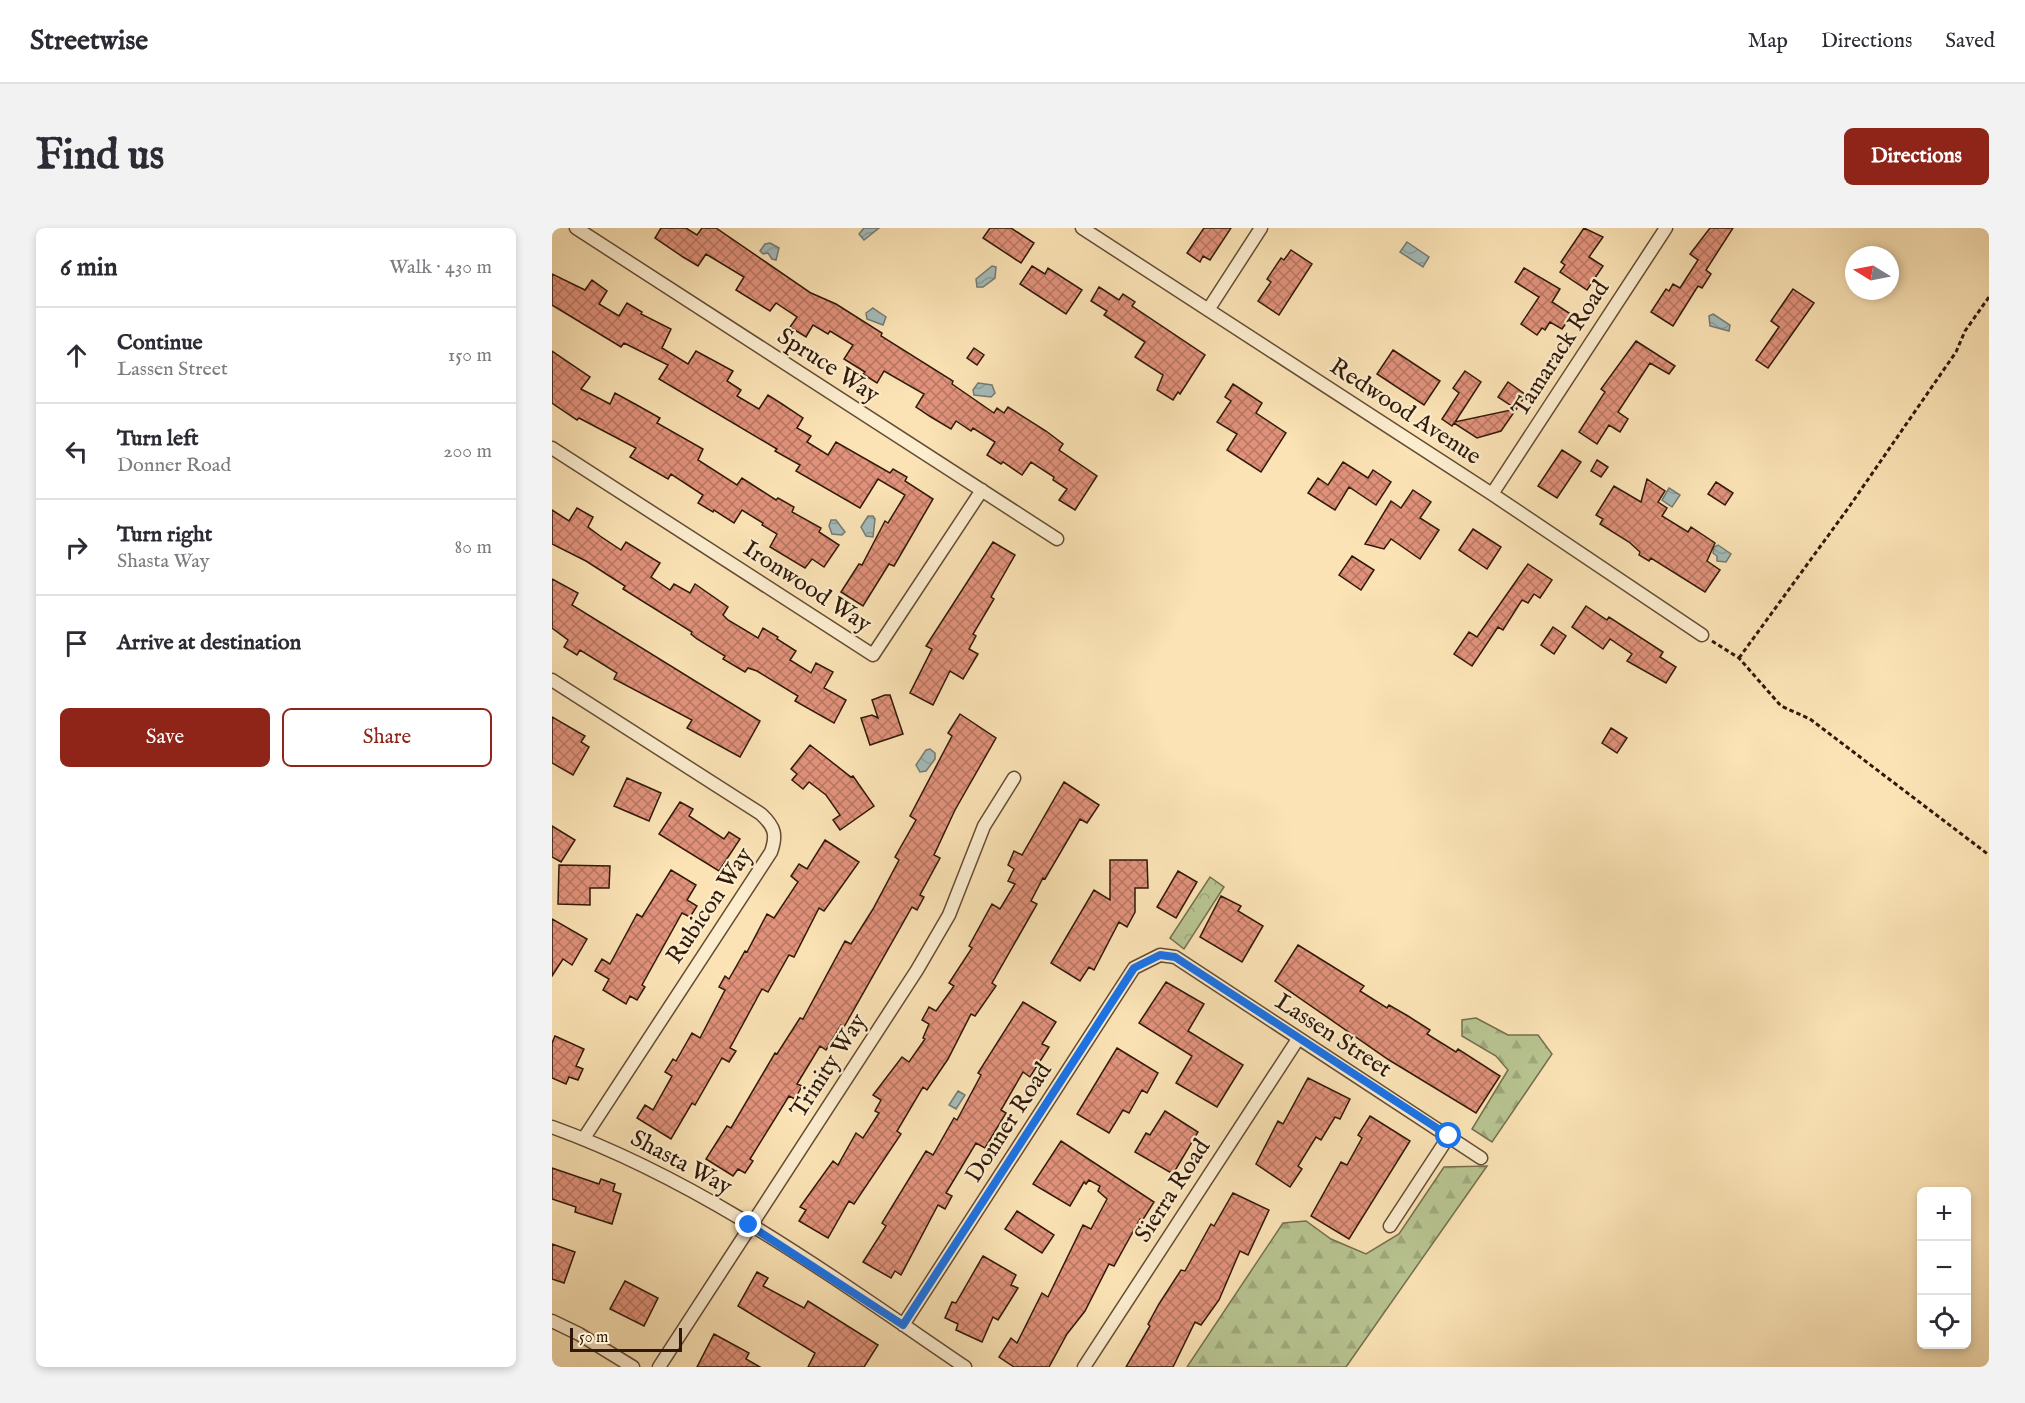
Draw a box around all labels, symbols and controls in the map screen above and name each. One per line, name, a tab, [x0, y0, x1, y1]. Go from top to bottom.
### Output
text: Streetwise	[30, 24, 148, 59]
text: Map	[1748, 28, 1788, 55]
text: Directions	[1821, 28, 1912, 55]
text: Saved	[1945, 28, 1995, 55]
button: Directions	[1844, 128, 1989, 185]
text: Find us	[36, 130, 164, 183]
north arrow	[1845, 246, 1899, 300]
text: 6 min	[60, 251, 118, 284]
text: Walk · 430 m	[389, 255, 492, 280]
street label: Tamarack Road	[1505, 275, 1617, 423]
street label: Spruce Way	[771, 321, 885, 411]
text: Continue	[117, 329, 203, 357]
icon: ahead	[60, 339, 93, 372]
text: 150 m	[448, 343, 492, 368]
street label: Redwood Avenue	[1323, 351, 1487, 473]
text: Lassen Street	[117, 357, 228, 382]
text: Turn left	[117, 425, 199, 453]
icon: left	[60, 435, 93, 468]
text: 200 m	[443, 439, 492, 464]
text: Donner Road	[117, 453, 231, 478]
text: Turn right	[117, 521, 212, 549]
icon: right	[60, 531, 93, 564]
street label: Ironwood Way	[737, 534, 877, 640]
text: 80 m	[455, 535, 492, 560]
text: Shasta Way	[117, 549, 210, 574]
icon: arrive	[60, 627, 93, 660]
text: Arrive at destination	[117, 629, 301, 657]
button: Save	[60, 708, 270, 767]
button: Share	[282, 708, 492, 767]
street label: Rubicon Way	[660, 842, 760, 970]
street label: Lassen Street	[1269, 987, 1397, 1085]
street label: Trinity Way	[784, 1008, 874, 1124]
street label: Donner Road	[959, 1057, 1059, 1189]
route start	[1435, 1122, 1461, 1148]
street label: Shasta Way	[625, 1123, 737, 1203]
street label: Sierra Road	[1128, 1133, 1218, 1249]
map controls	[1917, 1187, 1971, 1349]
button: +	[1917, 1187, 1971, 1241]
route end	[735, 1211, 761, 1237]
button: −	[1917, 1241, 1971, 1295]
button: locate	[1917, 1295, 1971, 1349]
scale bar	[570, 1325, 682, 1352]
text: 50 m	[579, 1328, 608, 1348]

